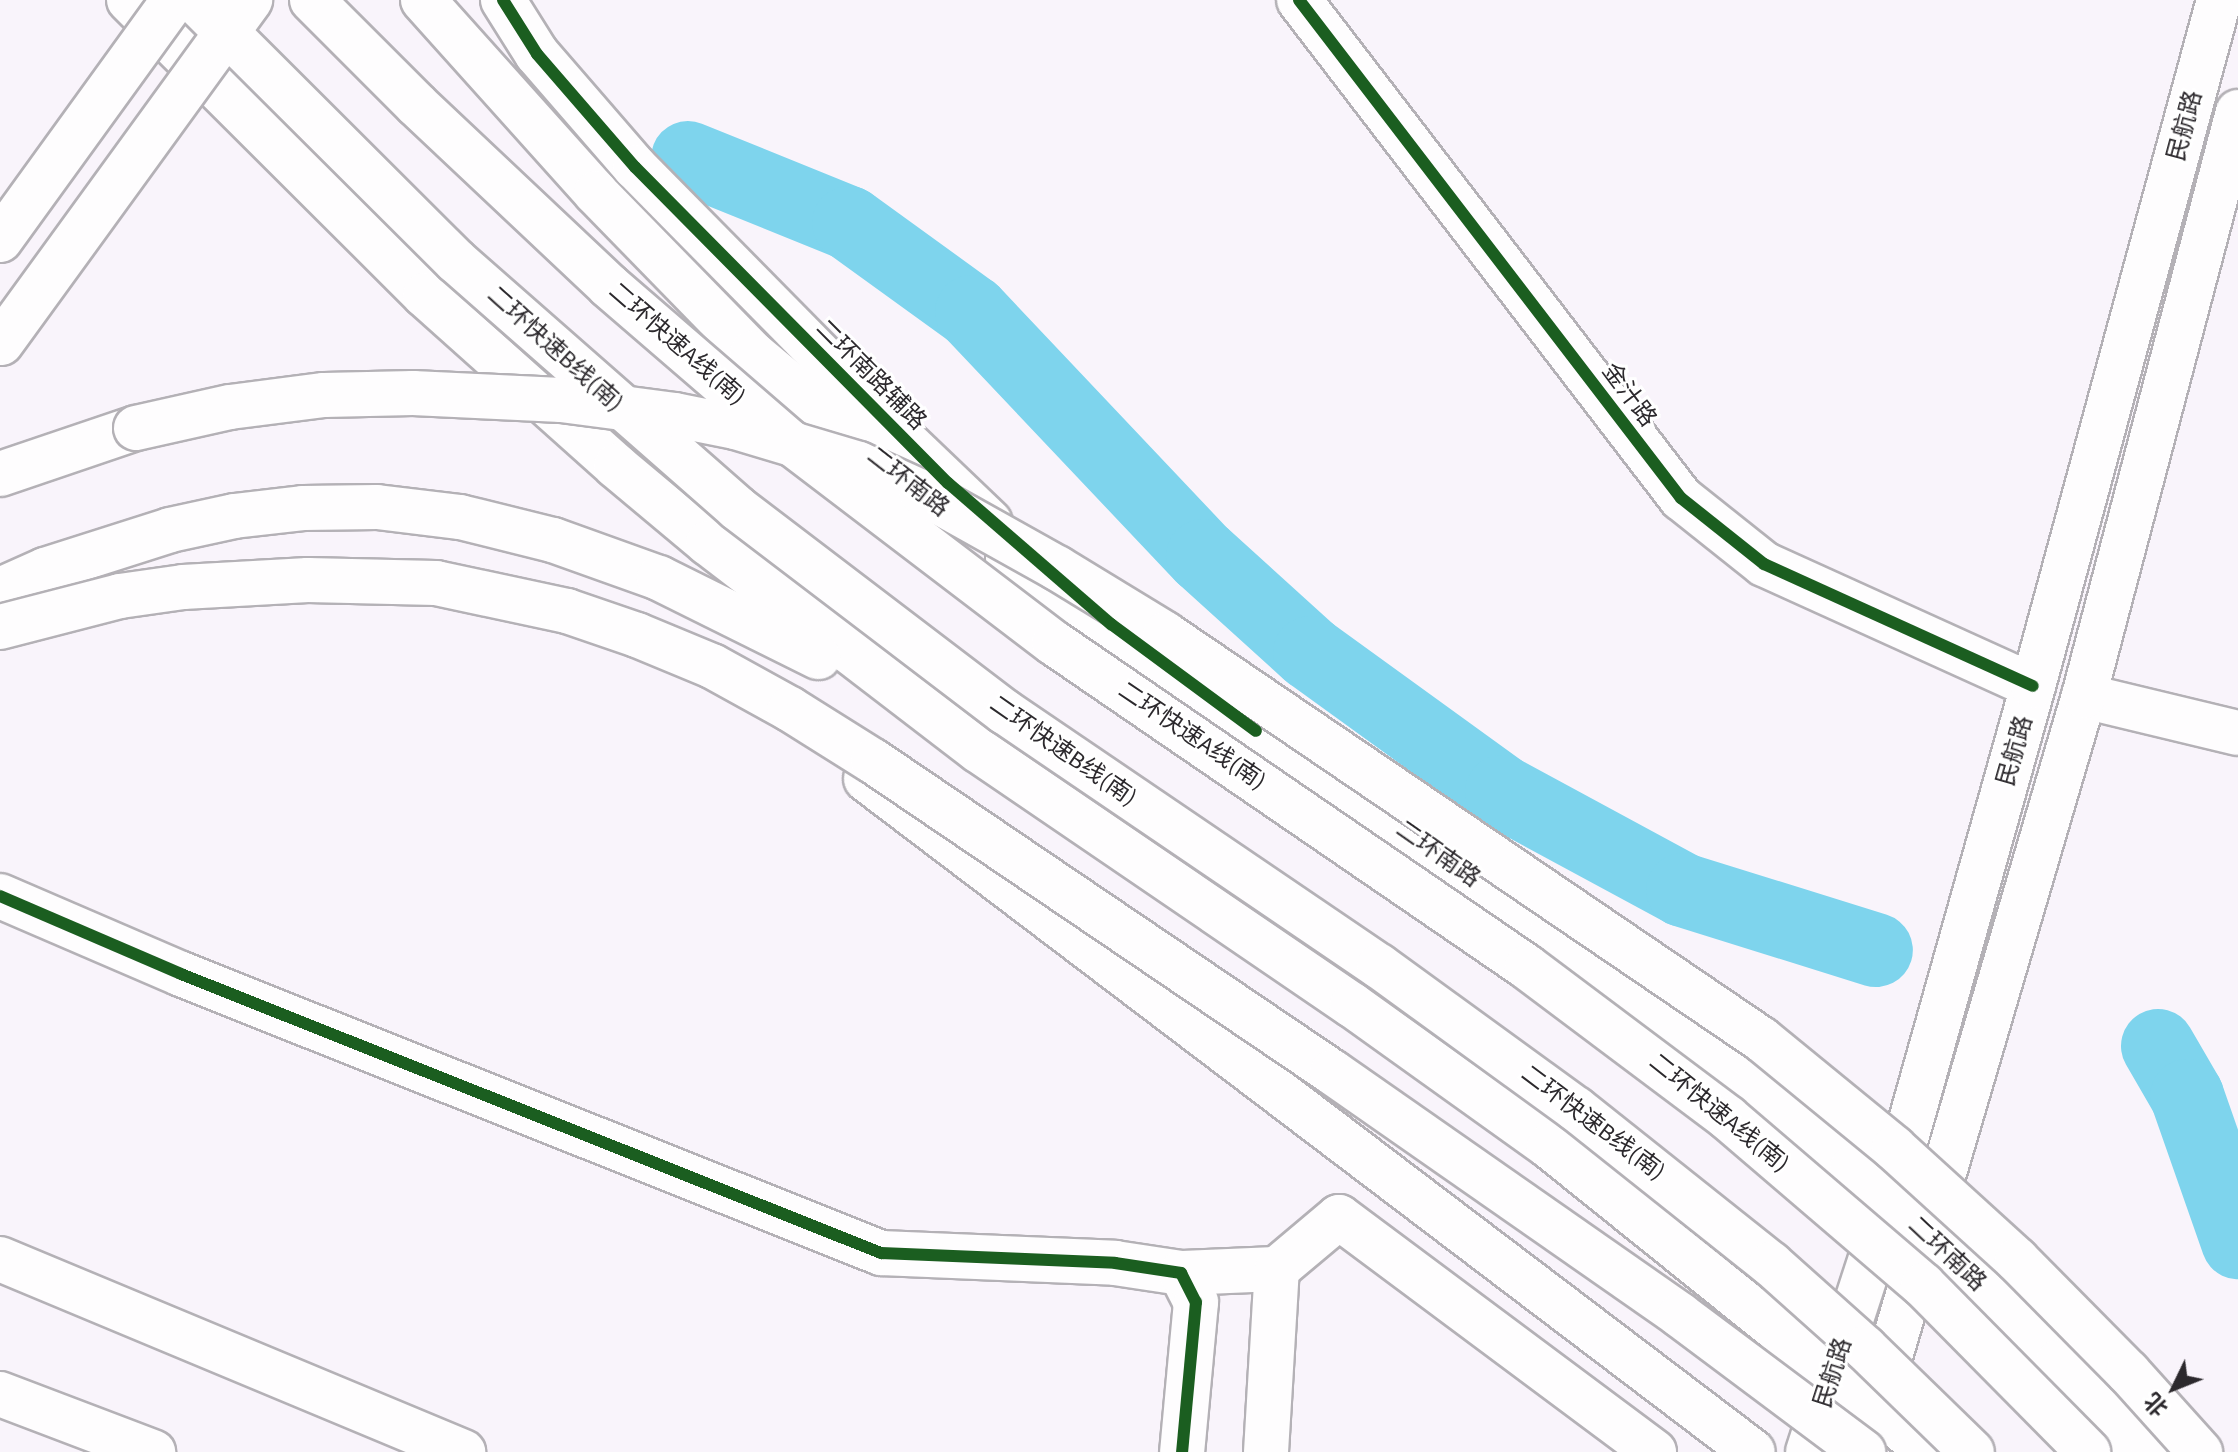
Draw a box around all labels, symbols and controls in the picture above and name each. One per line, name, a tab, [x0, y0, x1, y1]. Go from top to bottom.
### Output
street label: 民航路	[2162, 87, 2208, 165]
street label: 二环快速A线(南)	[603, 277, 751, 411]
street label: 二环快速B线(南)	[481, 281, 629, 417]
street label: 二环南路辅路	[810, 314, 932, 436]
street label: 金汁路	[1596, 358, 1662, 432]
street label: 二环南路	[861, 441, 955, 523]
street label: 二环快速A线(南)	[1113, 676, 1271, 796]
street label: 二环快速B线(南)	[984, 690, 1142, 812]
street label: 民航路	[1991, 712, 2039, 790]
street label: 二环南路	[1390, 815, 1486, 893]
street label: 二环快速A线(南)	[1643, 1048, 1795, 1178]
street label: 二环快速B线(南)	[1515, 1060, 1671, 1186]
street label: 二环南路	[1902, 1211, 1992, 1297]
street label: 民航路	[1808, 1334, 1858, 1412]
north arrow	[2134, 1348, 2214, 1428]
text: 北	[2137, 1385, 2176, 1423]

